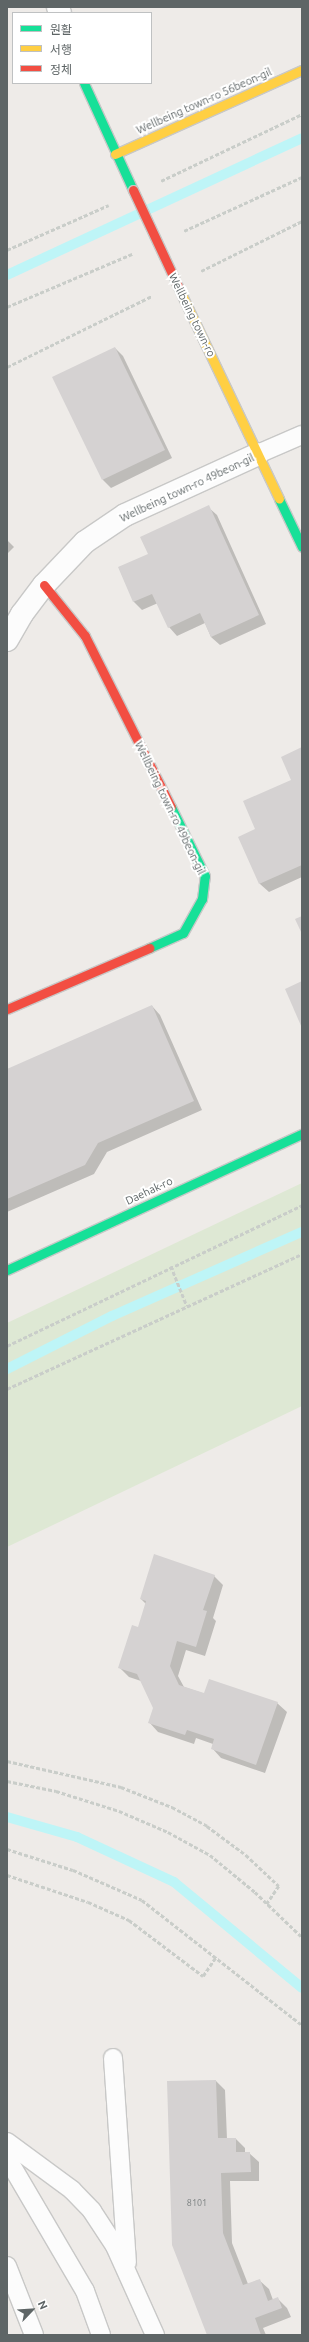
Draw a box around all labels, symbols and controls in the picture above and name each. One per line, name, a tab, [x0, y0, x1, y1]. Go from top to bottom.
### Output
legend	[12, 12, 152, 84]
text: 원활	[50, 23, 72, 36]
text: 서행	[50, 43, 72, 56]
text: 정체	[50, 63, 72, 76]
street label: Wellbeing town-ro 56beon-gil	[134, 65, 274, 137]
street label: Wellbeing town-ro	[166, 271, 218, 359]
street label: Wellbeing town-ro 49beon-gil	[118, 451, 256, 525]
street label: Wellbeing town-ro 49beon-gil	[132, 739, 208, 877]
street label: Daehak-ro	[123, 1174, 175, 1208]
house number: 8101	[187, 2198, 207, 2208]
north arrow	[12, 2290, 52, 2330]
text: N	[36, 2299, 50, 2311]

